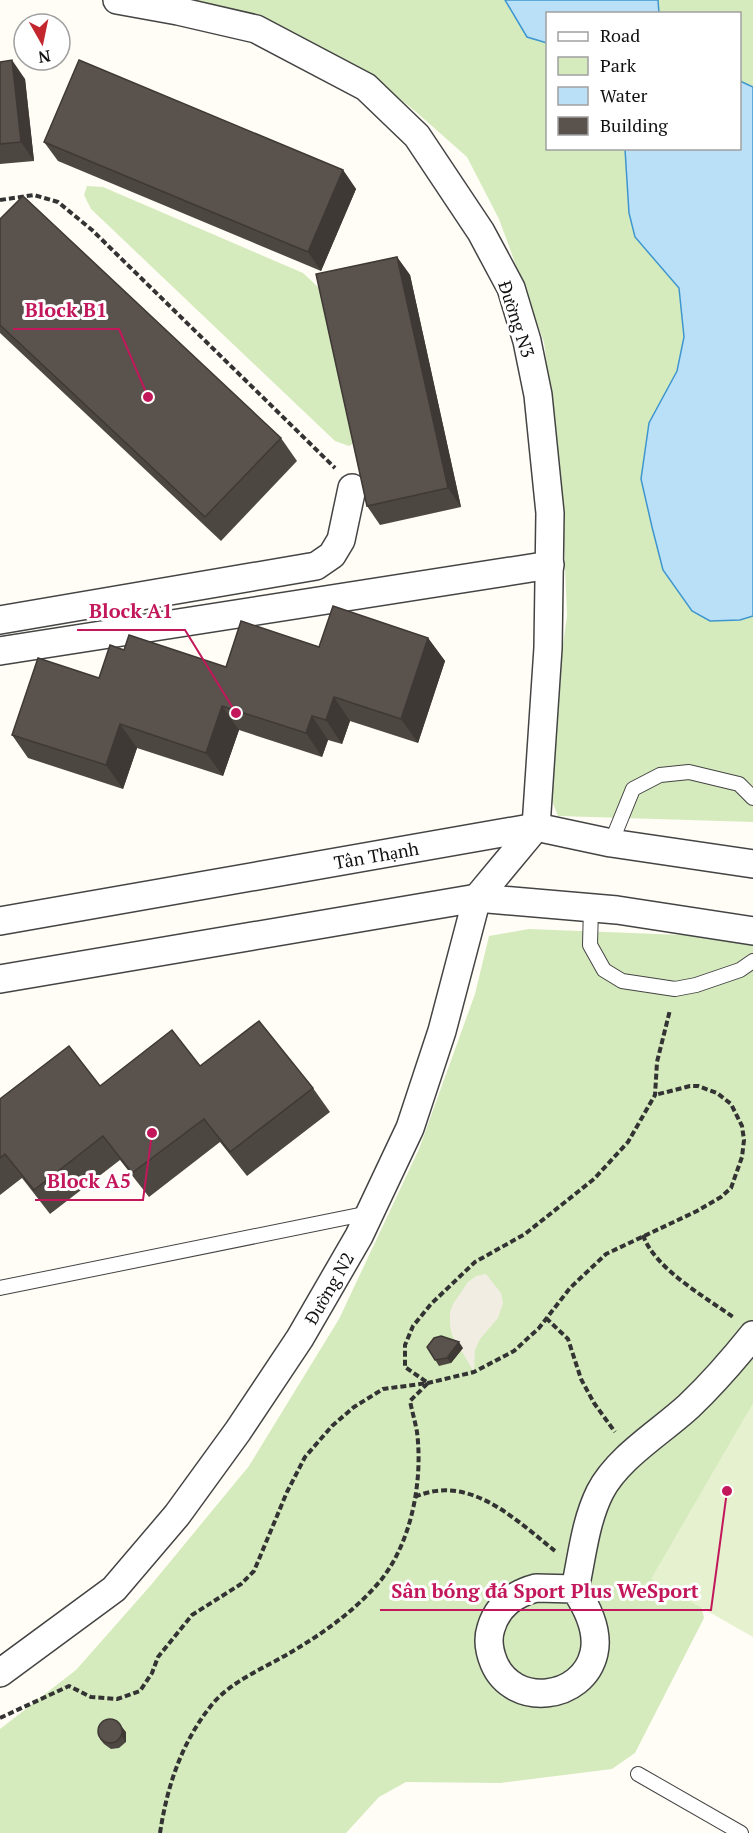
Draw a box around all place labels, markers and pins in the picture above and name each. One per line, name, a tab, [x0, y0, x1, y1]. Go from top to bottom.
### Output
callout: Block B1	[13, 291, 119, 329]
callout: Block A1	[77, 592, 185, 630]
callout: Block A5	[35, 1162, 143, 1200]
callout: Sân bóng đá Sport Plus WeSport	[380, 1572, 711, 1610]

